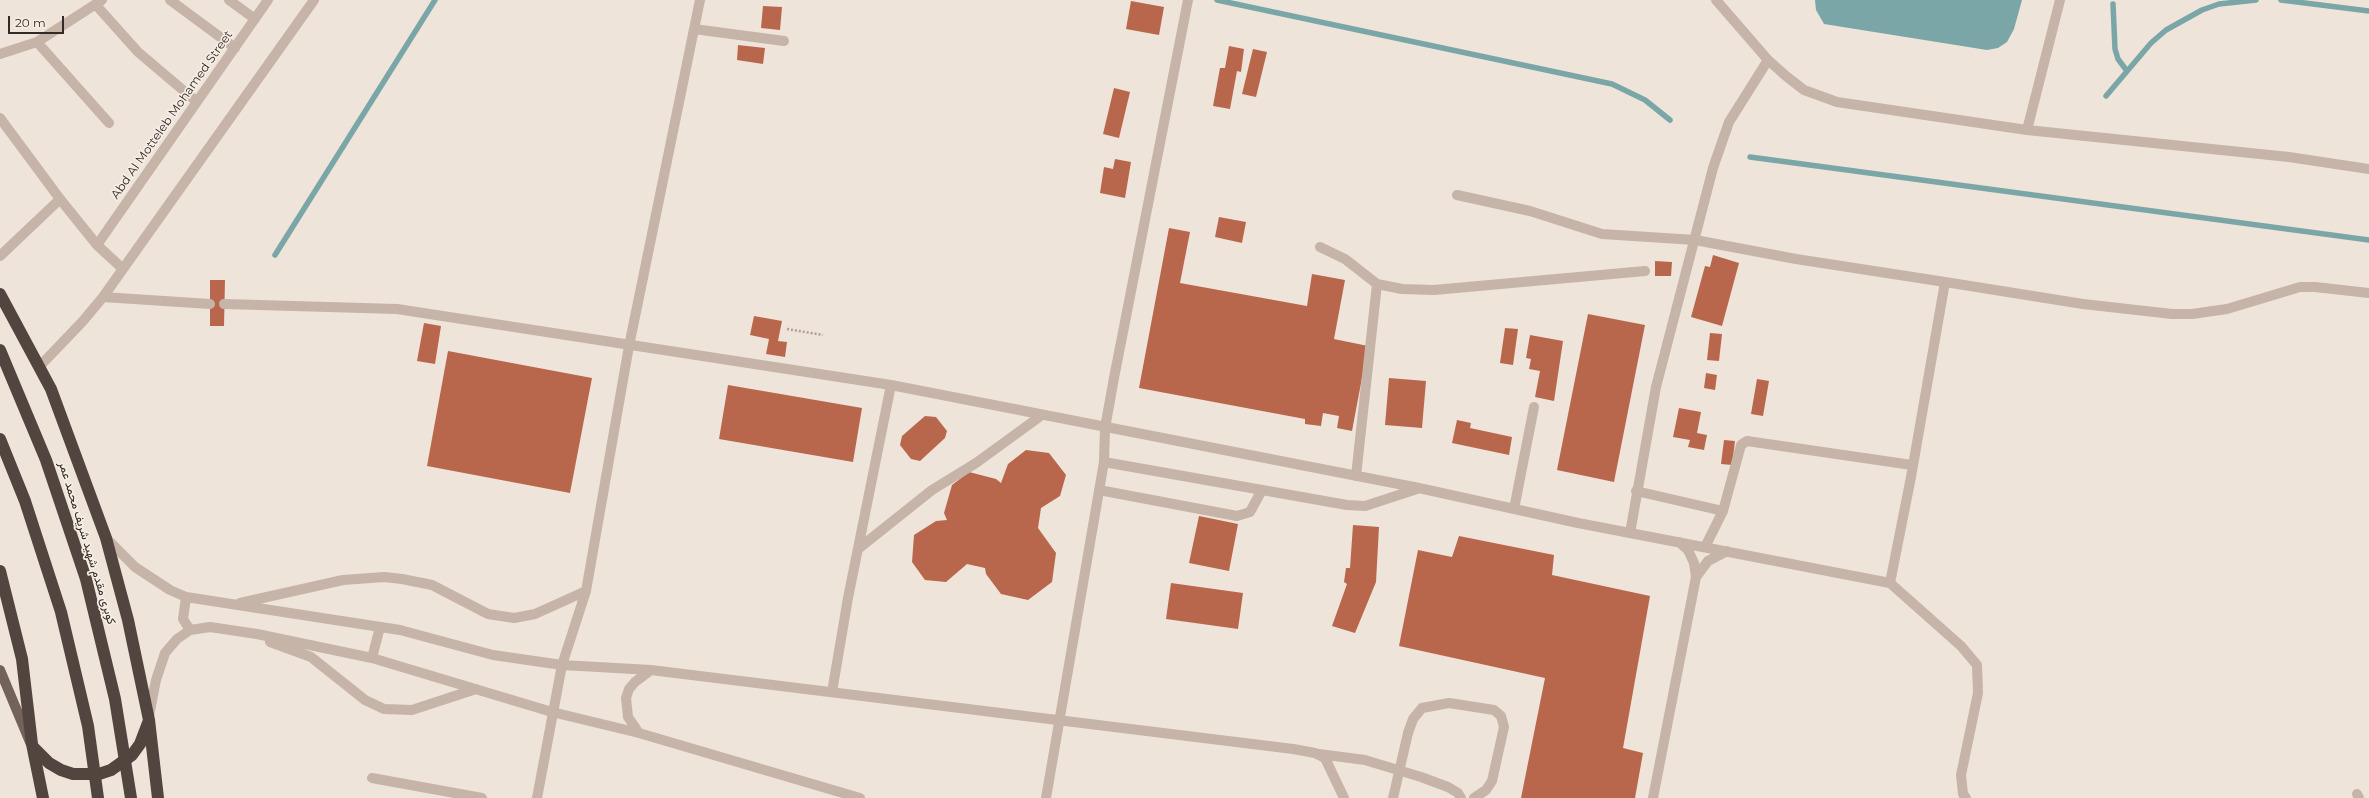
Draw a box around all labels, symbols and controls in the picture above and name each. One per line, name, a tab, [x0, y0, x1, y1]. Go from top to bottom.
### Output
scale bar	[10, 8, 66, 34]
text: 20 m	[15, 15, 46, 30]
street label: Abd Al Motteleb Mohamed Street	[108, 28, 236, 202]
street label: كوبرى مقدم شهيد شريف محمد عمر	[55, 460, 119, 626]

